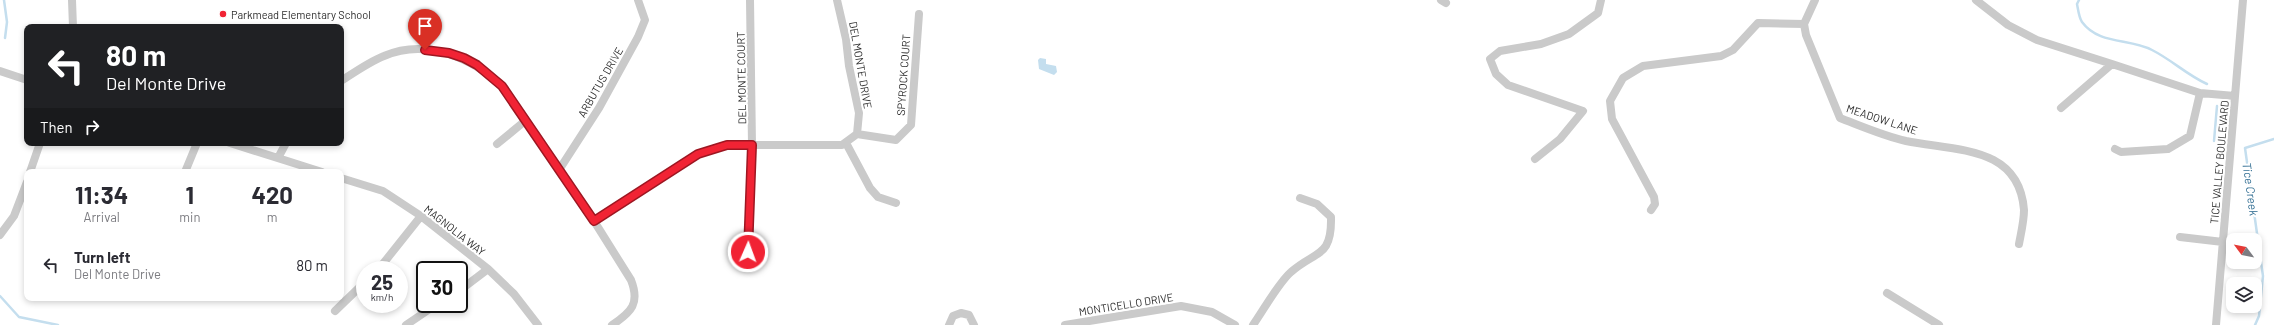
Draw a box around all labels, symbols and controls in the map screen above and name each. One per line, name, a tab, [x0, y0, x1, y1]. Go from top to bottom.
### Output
place label: Parkmead Elementary School	[231, 8, 371, 21]
marker: Parkmead Elementary School	[218, 9, 228, 19]
pin	[408, 9, 442, 50]
icon: arrive	[414, 15, 436, 37]
street label: DEL MONTE DRIVE	[847, 20, 875, 110]
street label: DEL MONTE COURT	[734, 31, 748, 125]
street label: SPYROCK COURT	[894, 34, 912, 116]
text: 80 m	[106, 38, 166, 72]
icon: left	[40, 40, 92, 92]
street label: ARBUTUS DRIVE	[575, 44, 626, 119]
text: Del Monte Drive	[106, 72, 226, 94]
street label: TICE VALLEY BOULEVARD	[2207, 100, 2231, 224]
street label: MEADOW LANE	[1845, 101, 1919, 137]
icon: right	[81, 116, 103, 138]
text: Then	[40, 118, 73, 136]
water label: Tice Creek	[2240, 162, 2262, 217]
text: 11:34	[75, 180, 128, 209]
text: 1	[186, 180, 194, 209]
text: 420	[251, 180, 293, 209]
street label: MAGNOLIA WAY	[422, 202, 488, 258]
text: Arrival	[83, 209, 120, 225]
text: min	[179, 209, 200, 225]
text: m	[267, 209, 278, 225]
position arrow	[727, 231, 769, 273]
north arrow	[2226, 233, 2262, 269]
map controls	[2226, 233, 2262, 313]
text: Turn left	[74, 248, 130, 266]
icon: left	[40, 254, 62, 276]
text: 80 m	[296, 256, 328, 274]
speed limit sign: 30	[416, 261, 468, 313]
text: Del Monte Drive	[74, 266, 161, 282]
text: 25	[371, 270, 393, 294]
button: layers	[2226, 277, 2262, 313]
street label: MONTICELLO DRIVE	[1078, 290, 1174, 318]
text: km/h	[371, 291, 393, 303]

